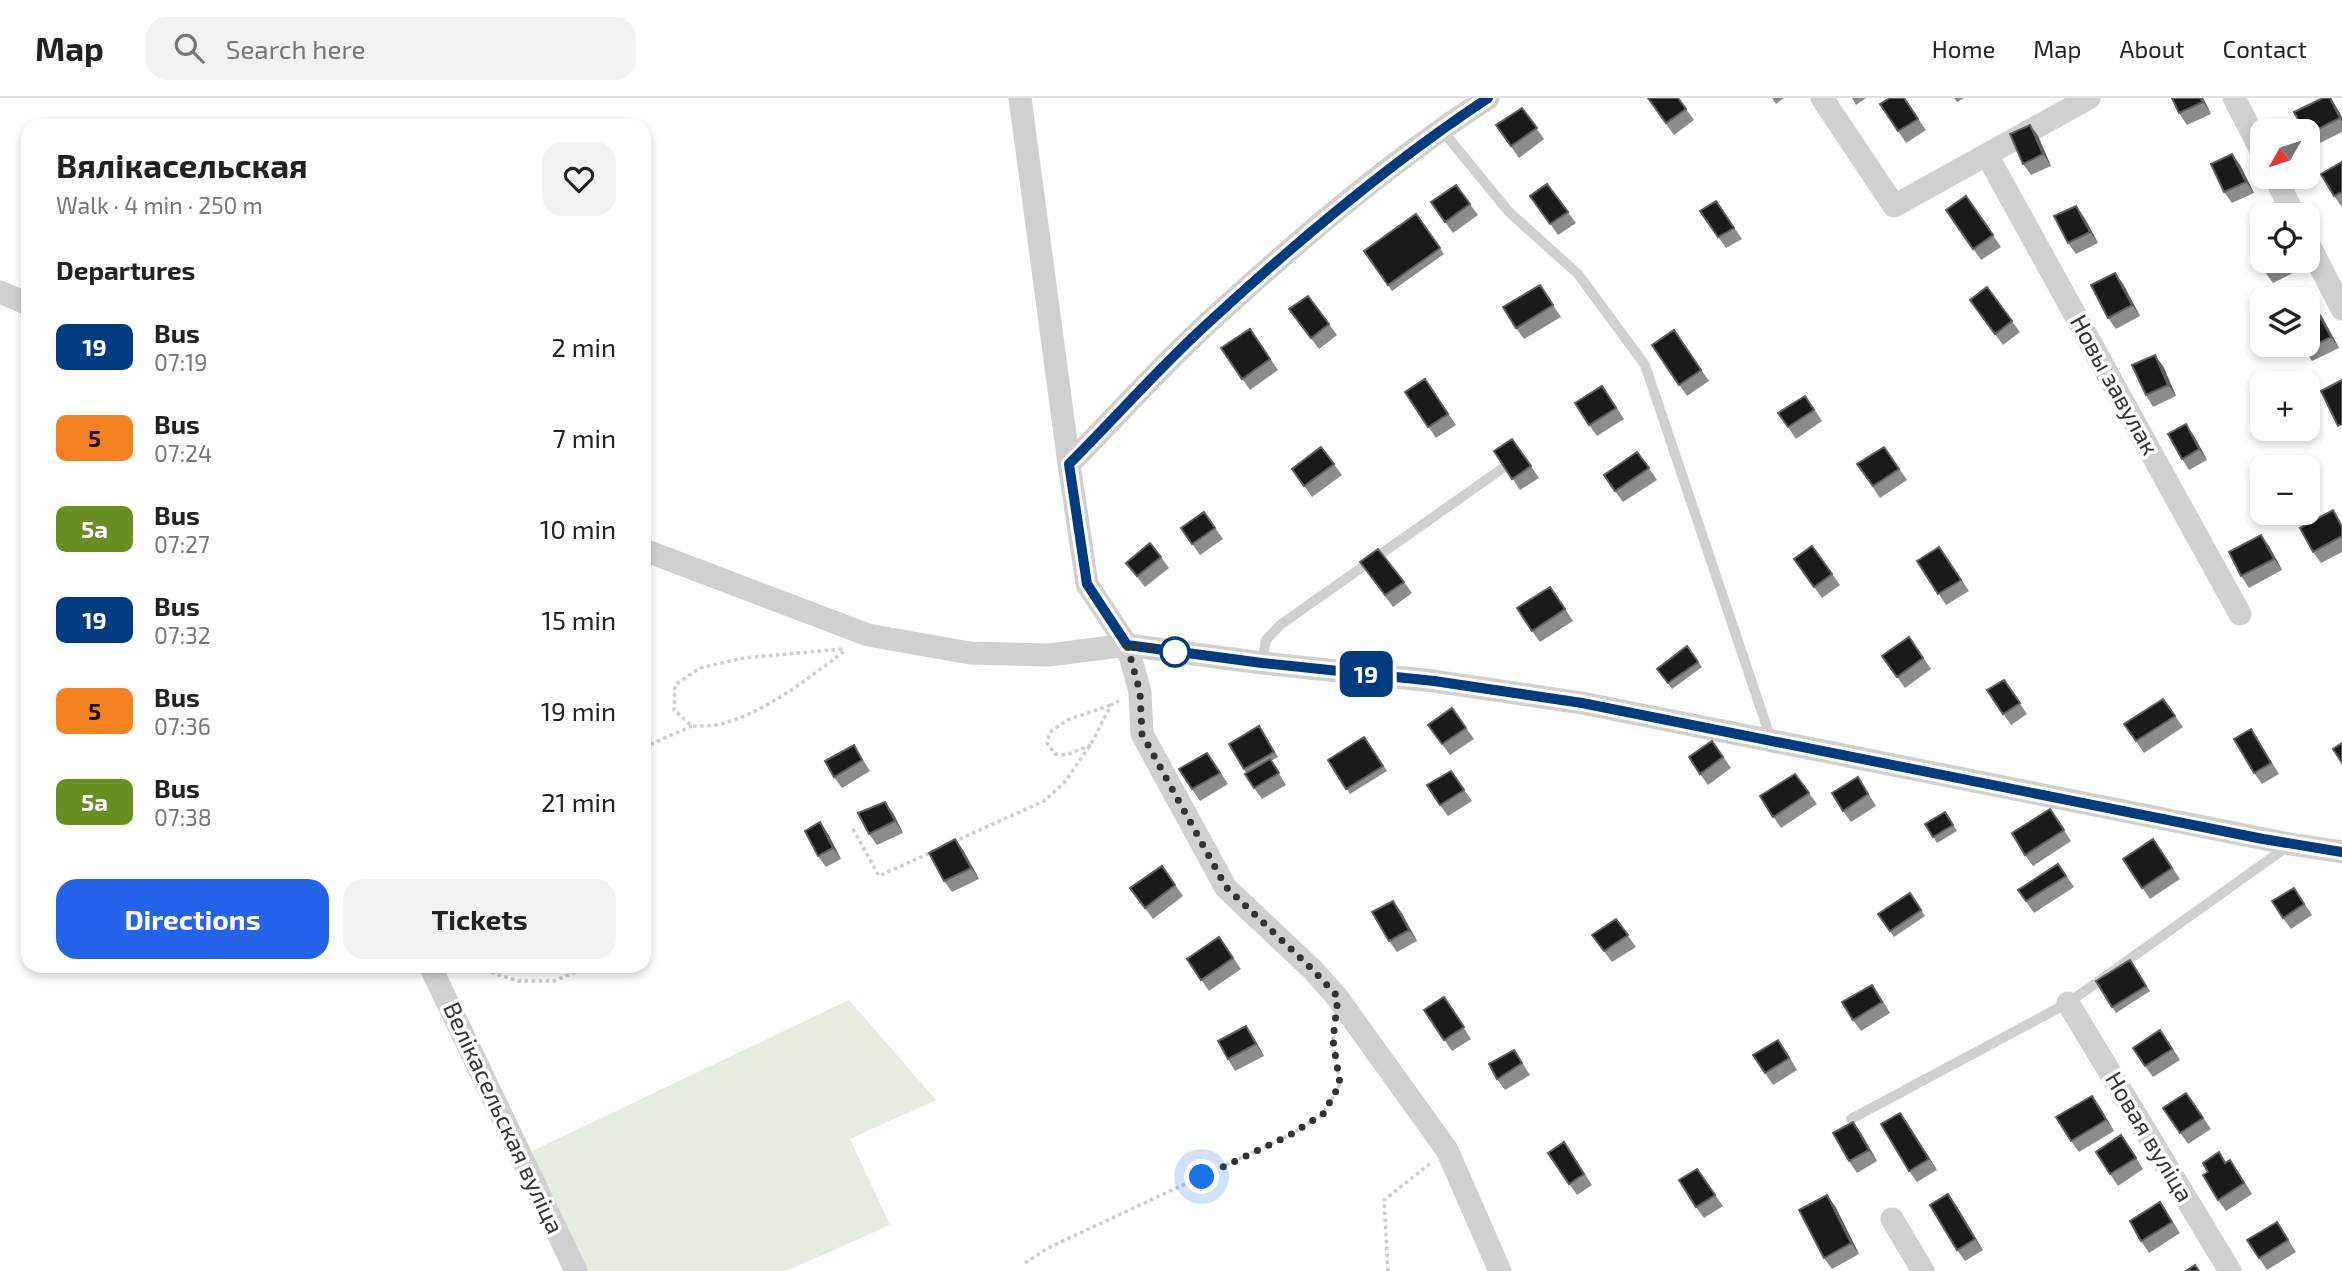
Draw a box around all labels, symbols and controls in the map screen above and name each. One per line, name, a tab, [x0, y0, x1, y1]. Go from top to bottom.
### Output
search box	[146, 17, 636, 80]
text: Map	[35, 28, 104, 68]
icon: search	[170, 29, 208, 67]
text: Search here	[226, 33, 365, 64]
text: Home	[1932, 34, 1995, 63]
text: Map	[2033, 34, 2081, 63]
text: About	[2119, 34, 2185, 63]
text: Contact	[2223, 34, 2307, 63]
north arrow	[2250, 119, 2320, 189]
map controls	[2250, 119, 2320, 525]
button: heart	[542, 142, 616, 216]
text: Вялікасельская	[56, 145, 308, 185]
text: Walk · 4 min · 250 m	[56, 191, 263, 219]
button: locate	[2250, 203, 2320, 273]
text: Departures	[56, 254, 195, 285]
button: layers	[2250, 287, 2320, 357]
street label: Новы завулак	[2064, 309, 2166, 460]
text: Bus	[154, 317, 200, 348]
text: 2 min	[551, 331, 616, 362]
text: 19	[82, 332, 107, 361]
text: 07:19	[154, 348, 207, 376]
button: +	[2250, 371, 2320, 441]
text: Bus	[154, 408, 200, 439]
text: 7 min	[553, 422, 616, 453]
text: 5	[88, 423, 101, 452]
text: 07:24	[154, 439, 212, 467]
button: −	[2250, 455, 2320, 525]
text: Bus	[154, 499, 200, 530]
text: 10 min	[540, 513, 616, 544]
text: 5а	[81, 514, 108, 543]
text: 07:27	[154, 530, 210, 558]
text: Bus	[154, 590, 200, 621]
text: 15 min	[542, 604, 616, 635]
text: 19	[82, 605, 107, 634]
text: 07:32	[154, 621, 211, 649]
unlabelled marker	[1160, 637, 1190, 667]
line badge: 19	[1334, 651, 1398, 697]
text: 19	[1354, 659, 1378, 688]
text: Bus	[154, 681, 200, 712]
text: 19 min	[541, 695, 616, 726]
text: 5	[88, 696, 101, 725]
text: 07:36	[154, 712, 211, 740]
text: Bus	[154, 772, 200, 803]
text: 21 min	[541, 786, 616, 817]
text: 5а	[81, 787, 108, 816]
text: 07:38	[154, 803, 212, 831]
button: Directions	[56, 879, 329, 959]
button: Tickets	[343, 879, 616, 959]
street label: Велікасельская вуліца	[437, 997, 571, 1238]
street label: Новая вуліца	[2099, 1066, 2201, 1207]
your location	[1184, 1159, 1219, 1194]

